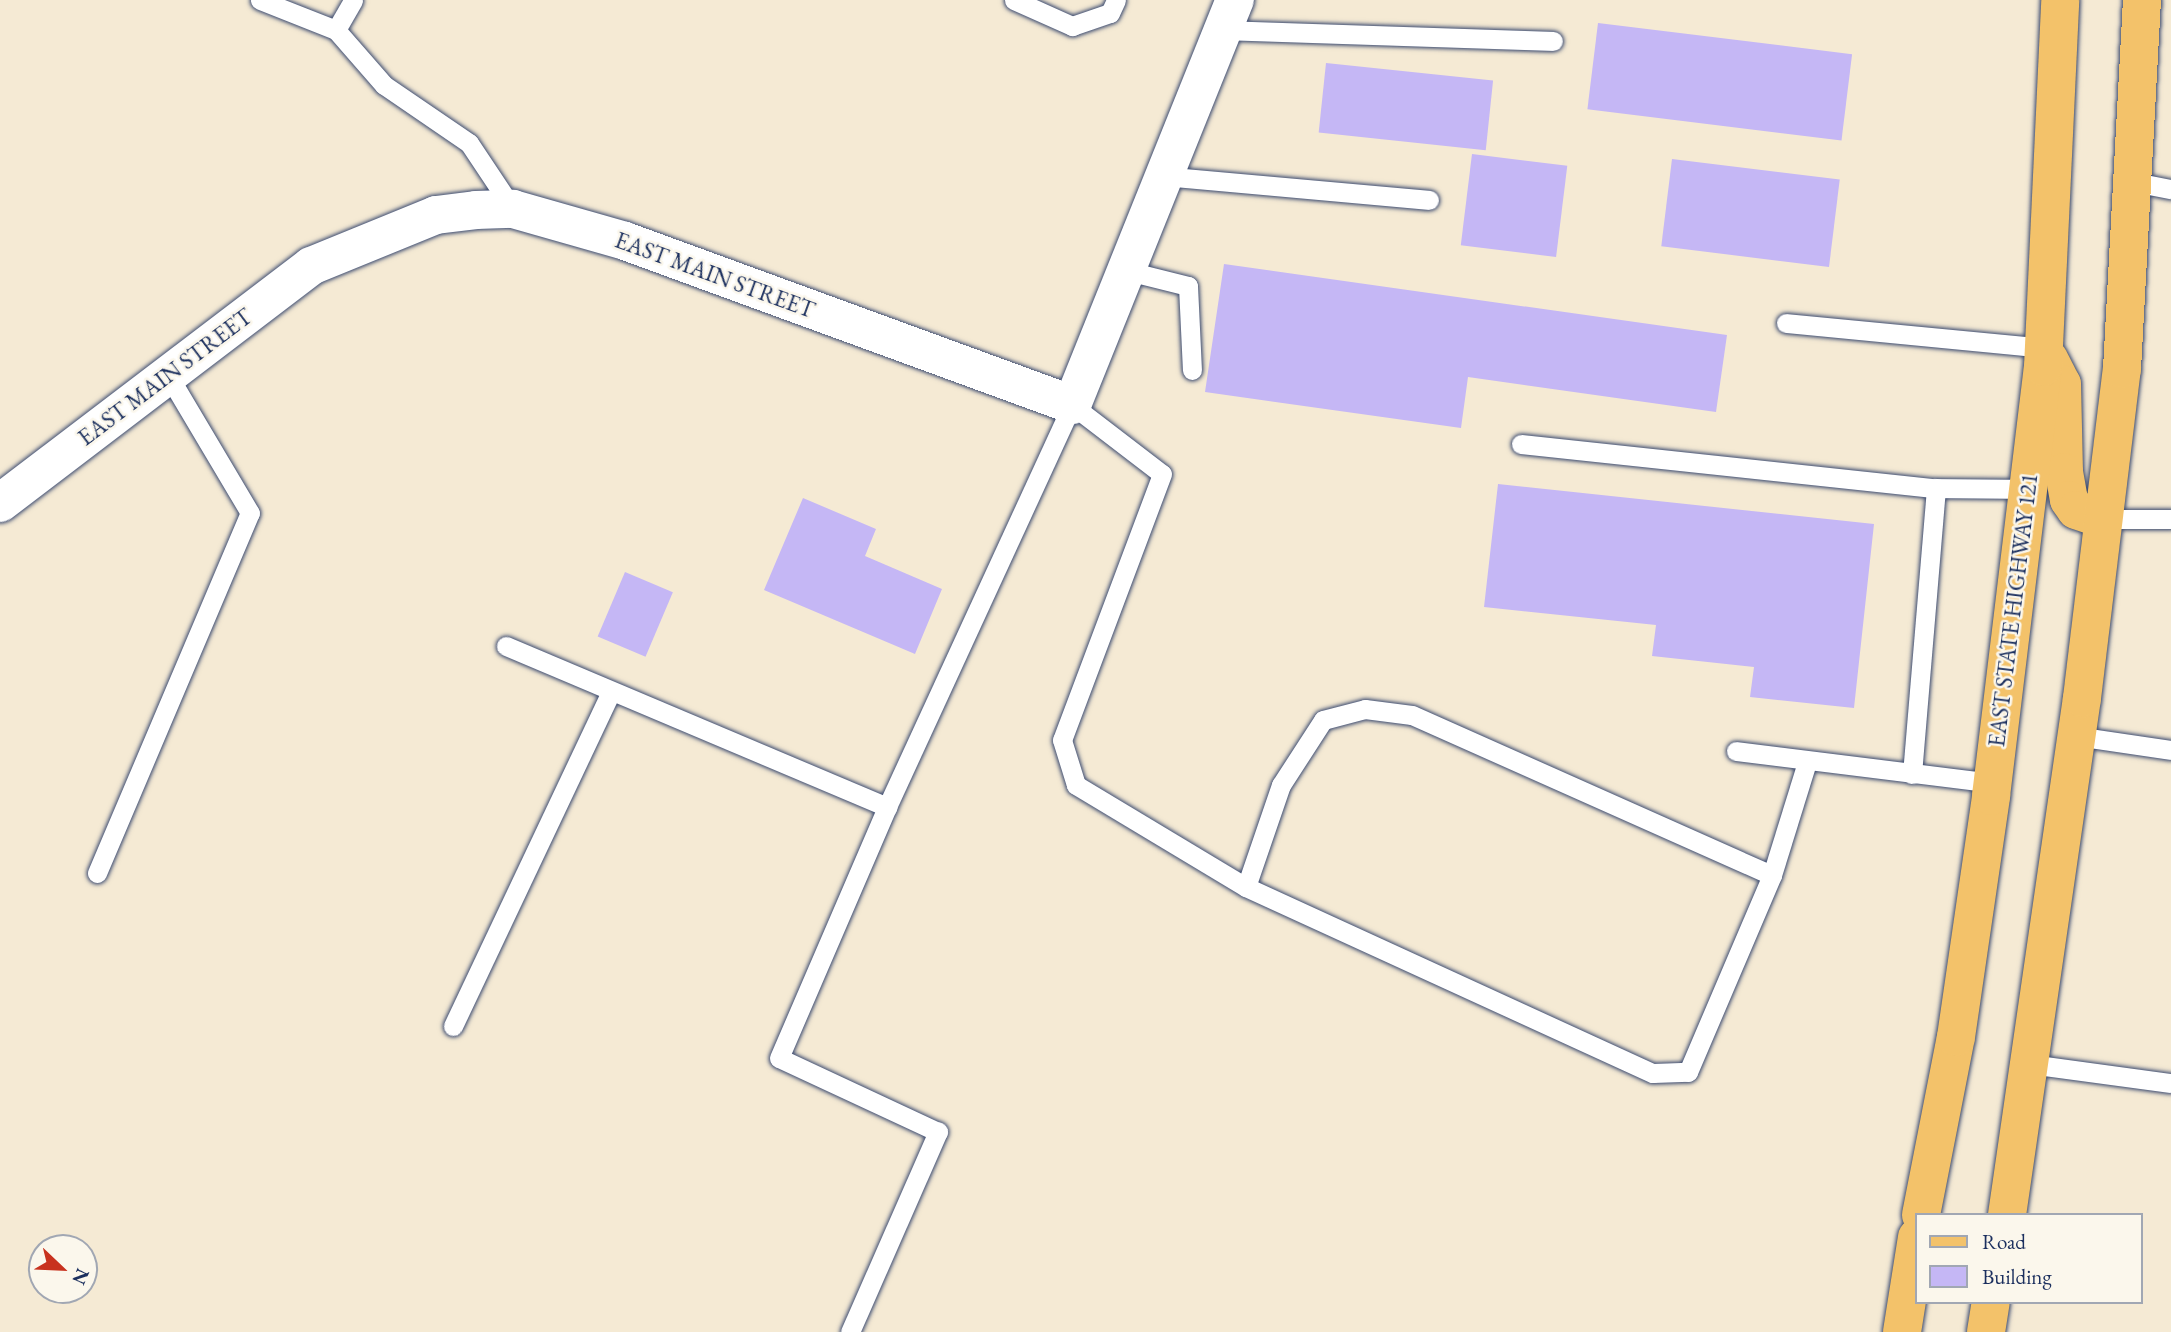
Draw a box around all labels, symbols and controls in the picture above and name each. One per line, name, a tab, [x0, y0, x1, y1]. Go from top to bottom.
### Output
street label: EAST MAIN STREET	[611, 226, 819, 324]
street label: EAST MAIN STREET	[73, 303, 257, 451]
street label: EAST STATE HIGHWAY 121	[1983, 472, 2043, 748]
legend	[1916, 1213, 2143, 1304]
text: Road	[1982, 1228, 2026, 1255]
north arrow	[28, 1234, 98, 1304]
text: Building	[1982, 1263, 2052, 1290]
text: N	[66, 1265, 95, 1289]

